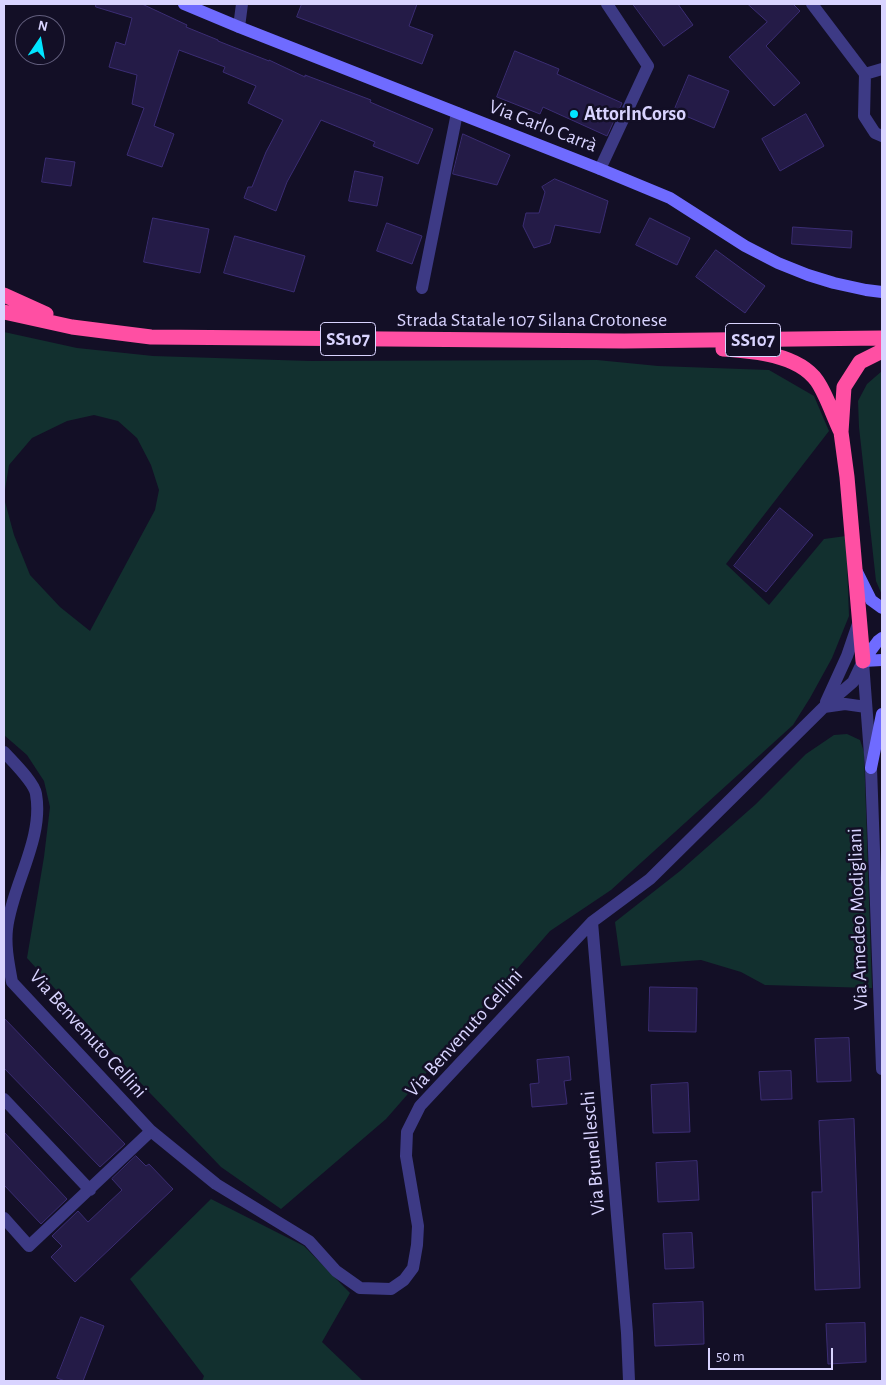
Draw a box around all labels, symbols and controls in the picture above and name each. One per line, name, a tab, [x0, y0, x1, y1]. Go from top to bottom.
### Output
north arrow	[15, 15, 65, 65]
text: N	[37, 18, 49, 34]
street label: Via Carlo Carrà	[485, 94, 601, 158]
place label: AttorInCorso	[584, 102, 686, 126]
marker: AttorInCorso	[568, 108, 580, 120]
street label: Strada Statale 107 Silana Crotonese	[397, 308, 667, 332]
road number: SS107	[320, 322, 376, 356]
road number: SS107	[726, 324, 780, 356]
street label: Via Amedeo Modigliani	[843, 828, 873, 1010]
street label: Via Benvenuto Cellini	[400, 964, 528, 1102]
street label: Via Benvenuto Cellini	[24, 965, 152, 1103]
street label: Via Brunelleschi	[576, 1090, 610, 1216]
scale bar	[711, 1338, 836, 1370]
text: 50 m	[716, 1349, 745, 1364]

